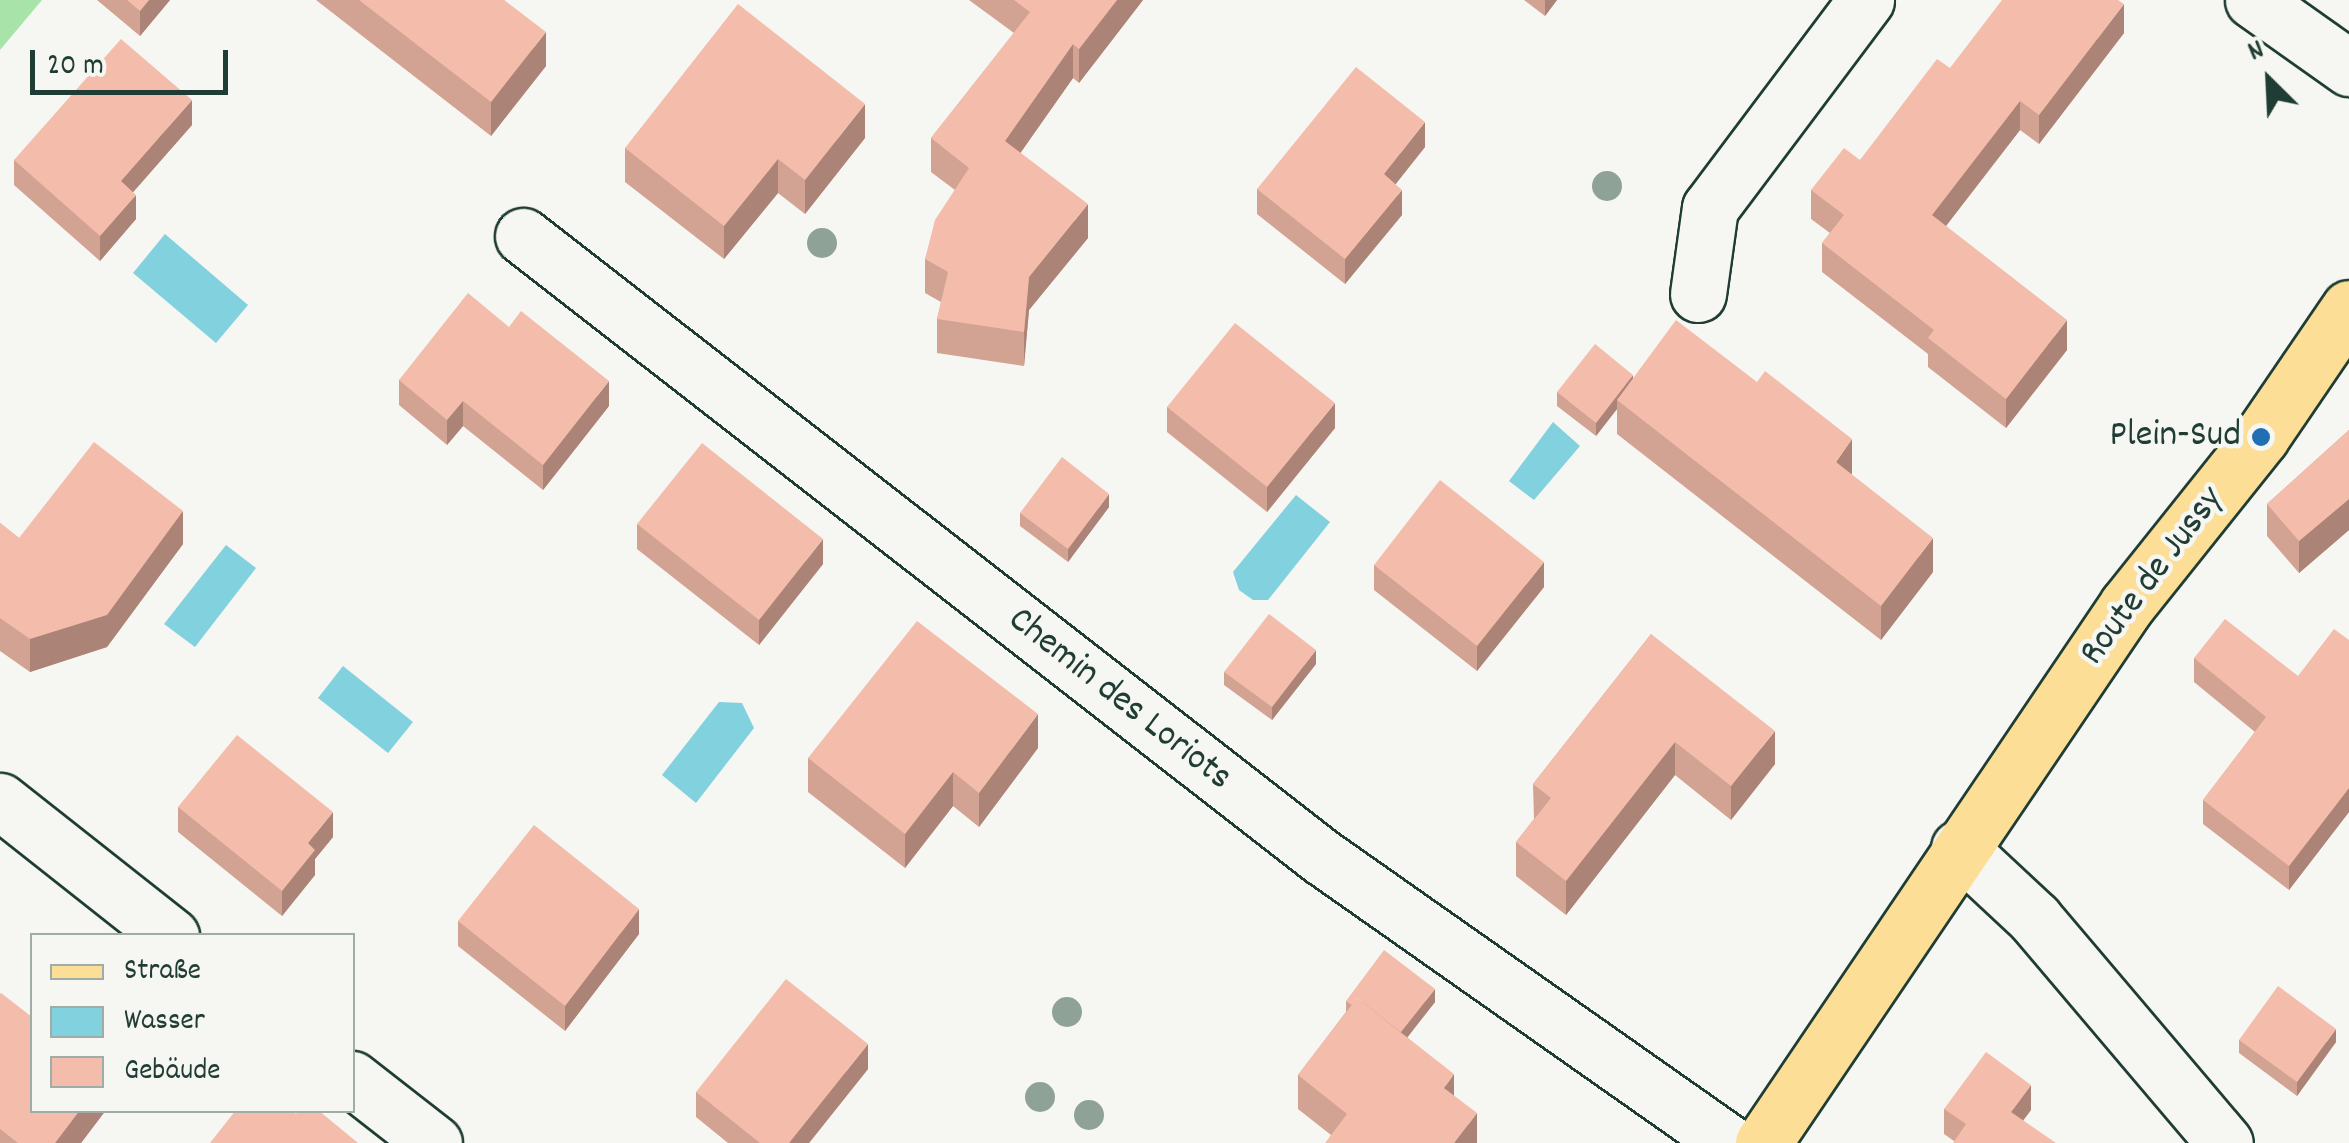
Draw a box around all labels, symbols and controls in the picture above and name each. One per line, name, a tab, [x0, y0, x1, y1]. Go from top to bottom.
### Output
scale bar	[35, 30, 232, 92]
north arrow	[2219, 30, 2319, 130]
text: N	[2242, 32, 2271, 74]
text: 20 m	[47, 46, 104, 89]
place label: Plein-Sud	[2110, 414, 2241, 460]
marker: Plein-Sud	[2250, 426, 2272, 448]
street label: Route de Jussy	[2071, 479, 2235, 675]
street label: Chemin des Loriots	[998, 598, 1240, 802]
legend	[30, 933, 355, 1113]
text: Straße	[124, 951, 201, 994]
text: Wasser	[124, 1001, 205, 1044]
text: Gebäude	[124, 1051, 221, 1094]

